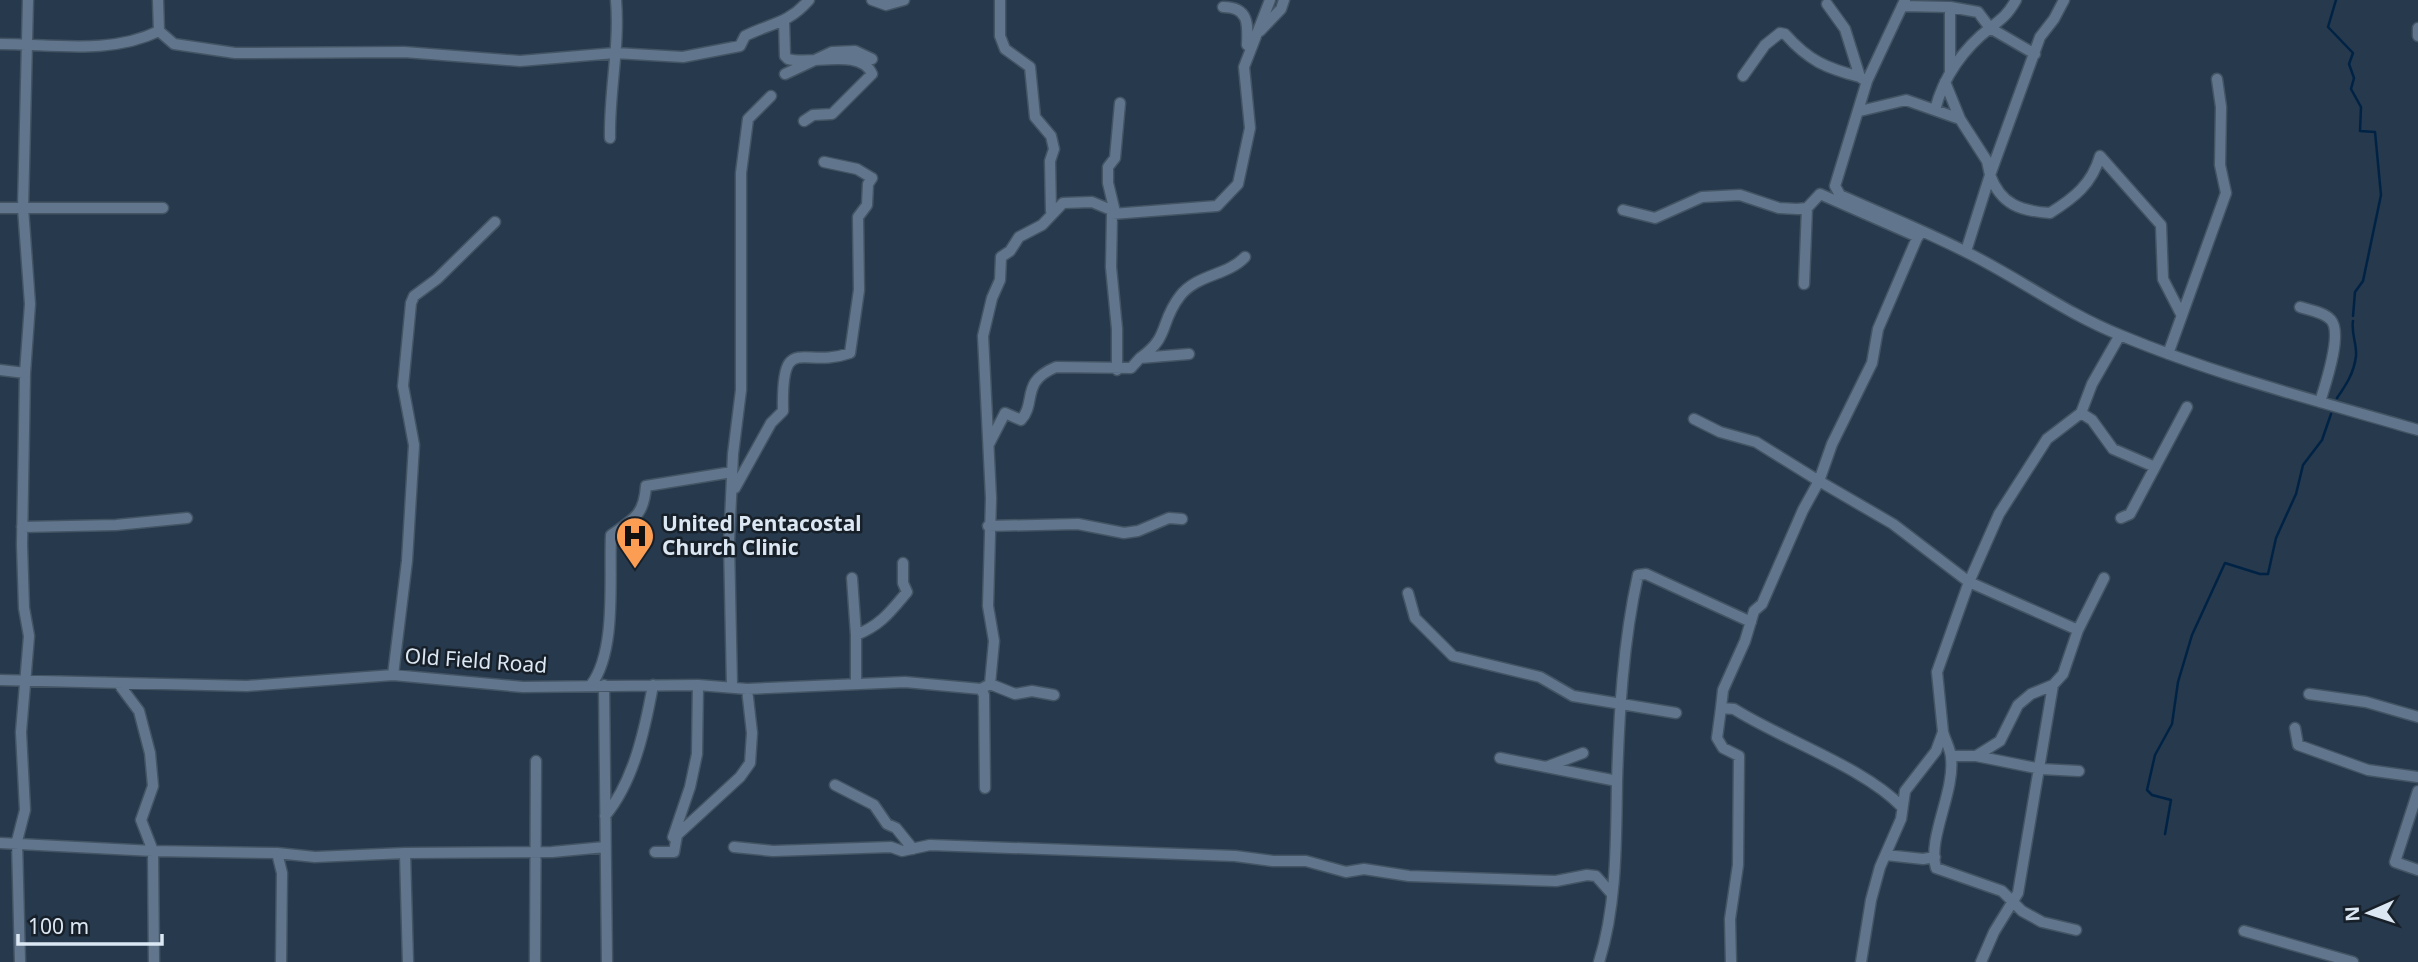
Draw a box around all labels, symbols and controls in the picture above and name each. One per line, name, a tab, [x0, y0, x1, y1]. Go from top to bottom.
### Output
place label: United Pentacostal Church Clinic	[662, 509, 862, 561]
hospital icon: United Pentacostal Church Clinic	[614, 515, 656, 570]
street label: Old Field Road	[404, 641, 548, 679]
north arrow	[2334, 878, 2404, 948]
scale bar	[18, 902, 161, 946]
text: N	[2339, 905, 2365, 922]
text: 100 m	[28, 912, 89, 940]

